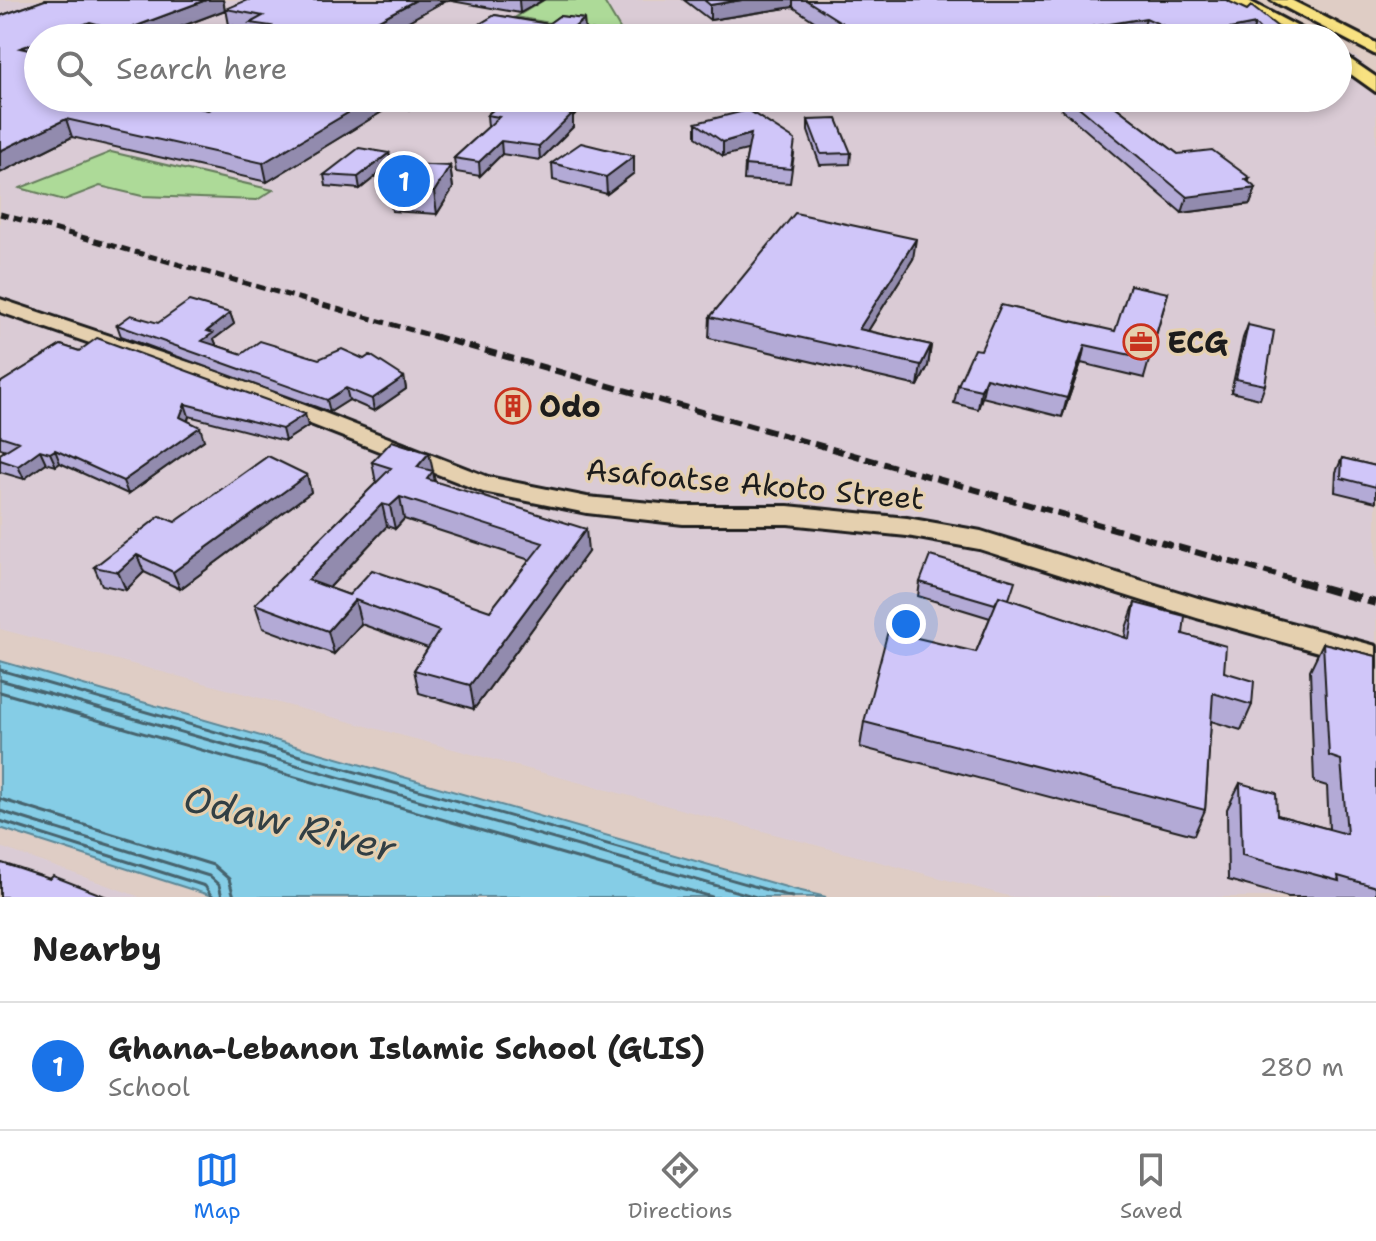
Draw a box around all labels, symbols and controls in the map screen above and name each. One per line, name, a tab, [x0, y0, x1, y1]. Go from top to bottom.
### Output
search box	[24, 24, 1352, 112]
icon: search	[52, 46, 96, 90]
text: Search here	[116, 48, 287, 89]
pin: 1	[378, 151, 430, 211]
place label: ECG	[1167, 322, 1228, 363]
office icon: ECG	[1122, 323, 1160, 361]
place label: Odo	[539, 386, 601, 427]
building icon: Odo	[494, 387, 532, 425]
street label: Asafoatse Akoto Street	[584, 449, 926, 519]
your location	[886, 604, 926, 644]
water label: Odaw River	[179, 772, 402, 874]
text: Nearby	[32, 926, 162, 972]
text: Ghana-Lebanon Islamic School (GLIS)	[108, 1028, 705, 1069]
text: 1	[52, 1049, 64, 1084]
text: 280 m	[1259, 1049, 1344, 1084]
text: School	[108, 1069, 190, 1104]
tab: Map	[194, 1148, 241, 1225]
tab: Directions	[628, 1148, 733, 1225]
tab: Saved	[1120, 1148, 1182, 1225]

